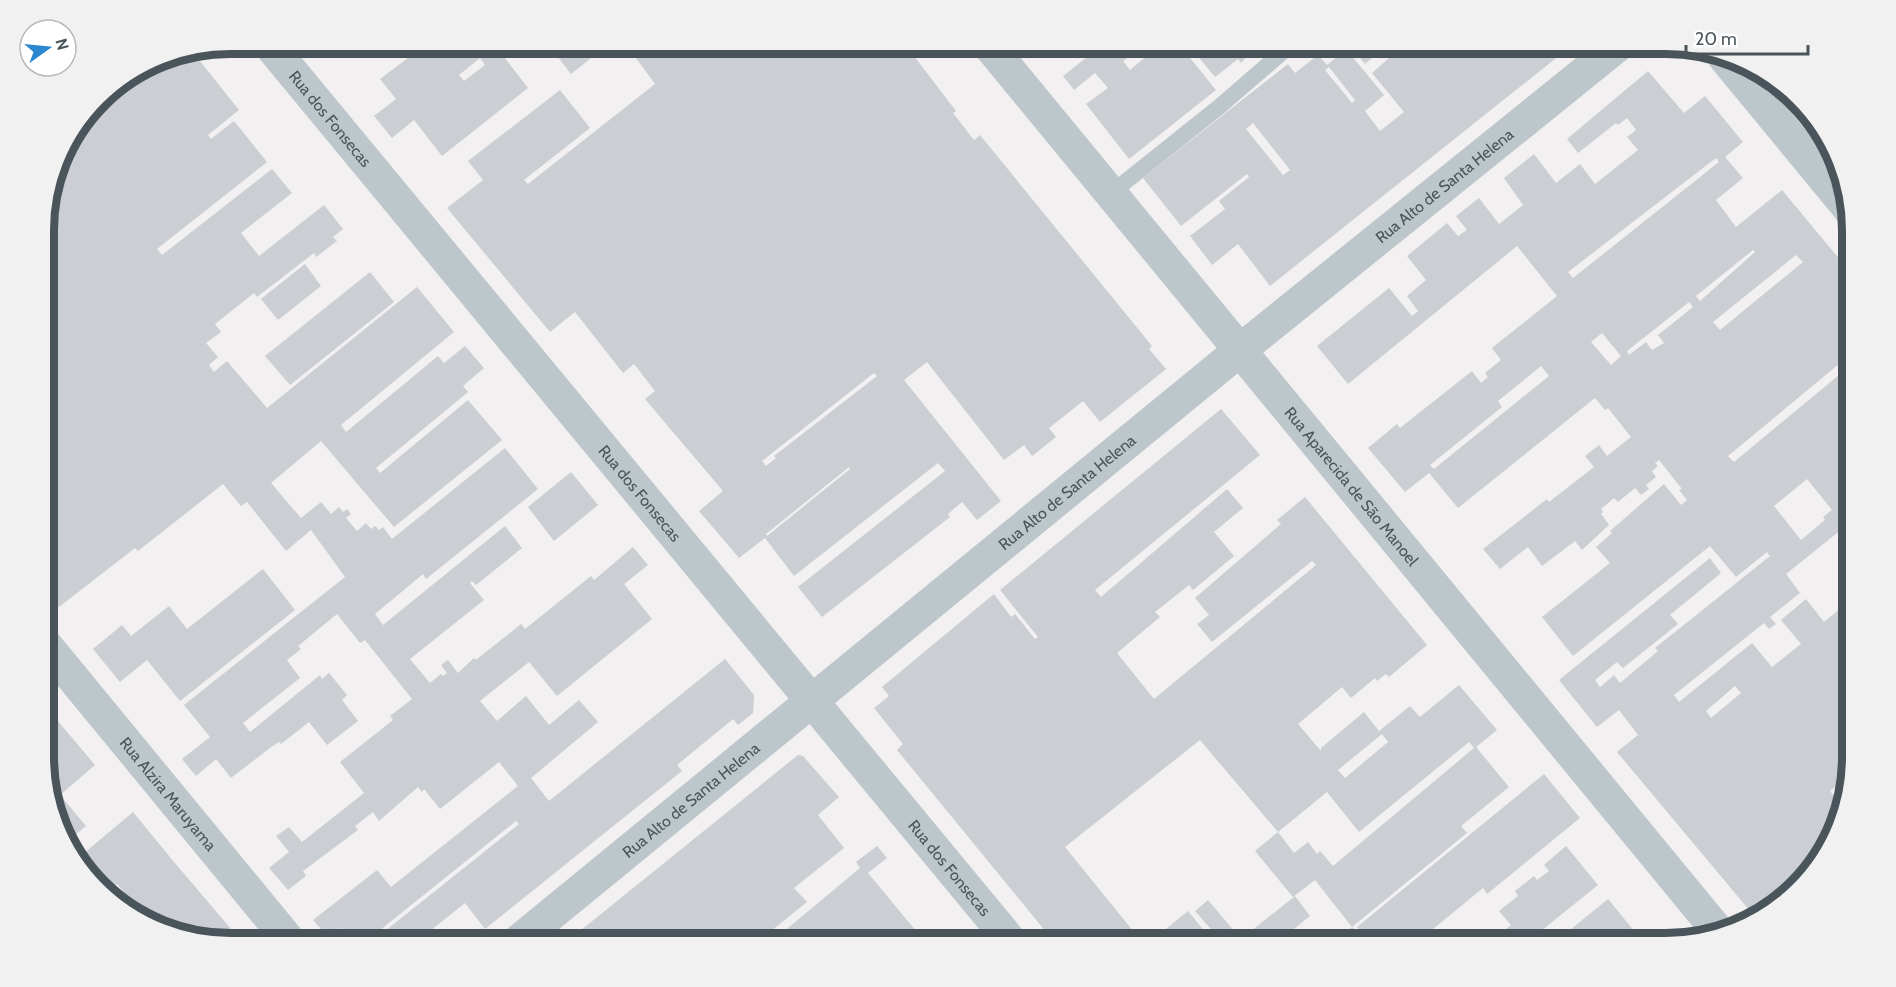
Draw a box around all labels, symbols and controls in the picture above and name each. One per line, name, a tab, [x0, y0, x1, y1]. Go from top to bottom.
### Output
north arrow	[18, 18, 78, 78]
scale bar	[1686, 18, 1808, 56]
text: 20 m	[1695, 28, 1737, 50]
text: N	[51, 36, 73, 52]
street label: Rua dos Fonsecas	[285, 67, 376, 171]
street label: Rua Alto de Santa Helena	[1371, 124, 1517, 247]
street label: Rua Aparecida de São Manoel	[1281, 403, 1423, 570]
street label: Rua Alto de Santa Helena	[995, 430, 1139, 554]
street label: Rua dos Fonsecas	[595, 441, 686, 545]
street label: Rua Alzira Maruyama	[116, 733, 221, 855]
street label: Rua Alto de Santa Helena	[619, 738, 763, 861]
street label: Rua dos Fonsecas	[905, 816, 995, 920]

